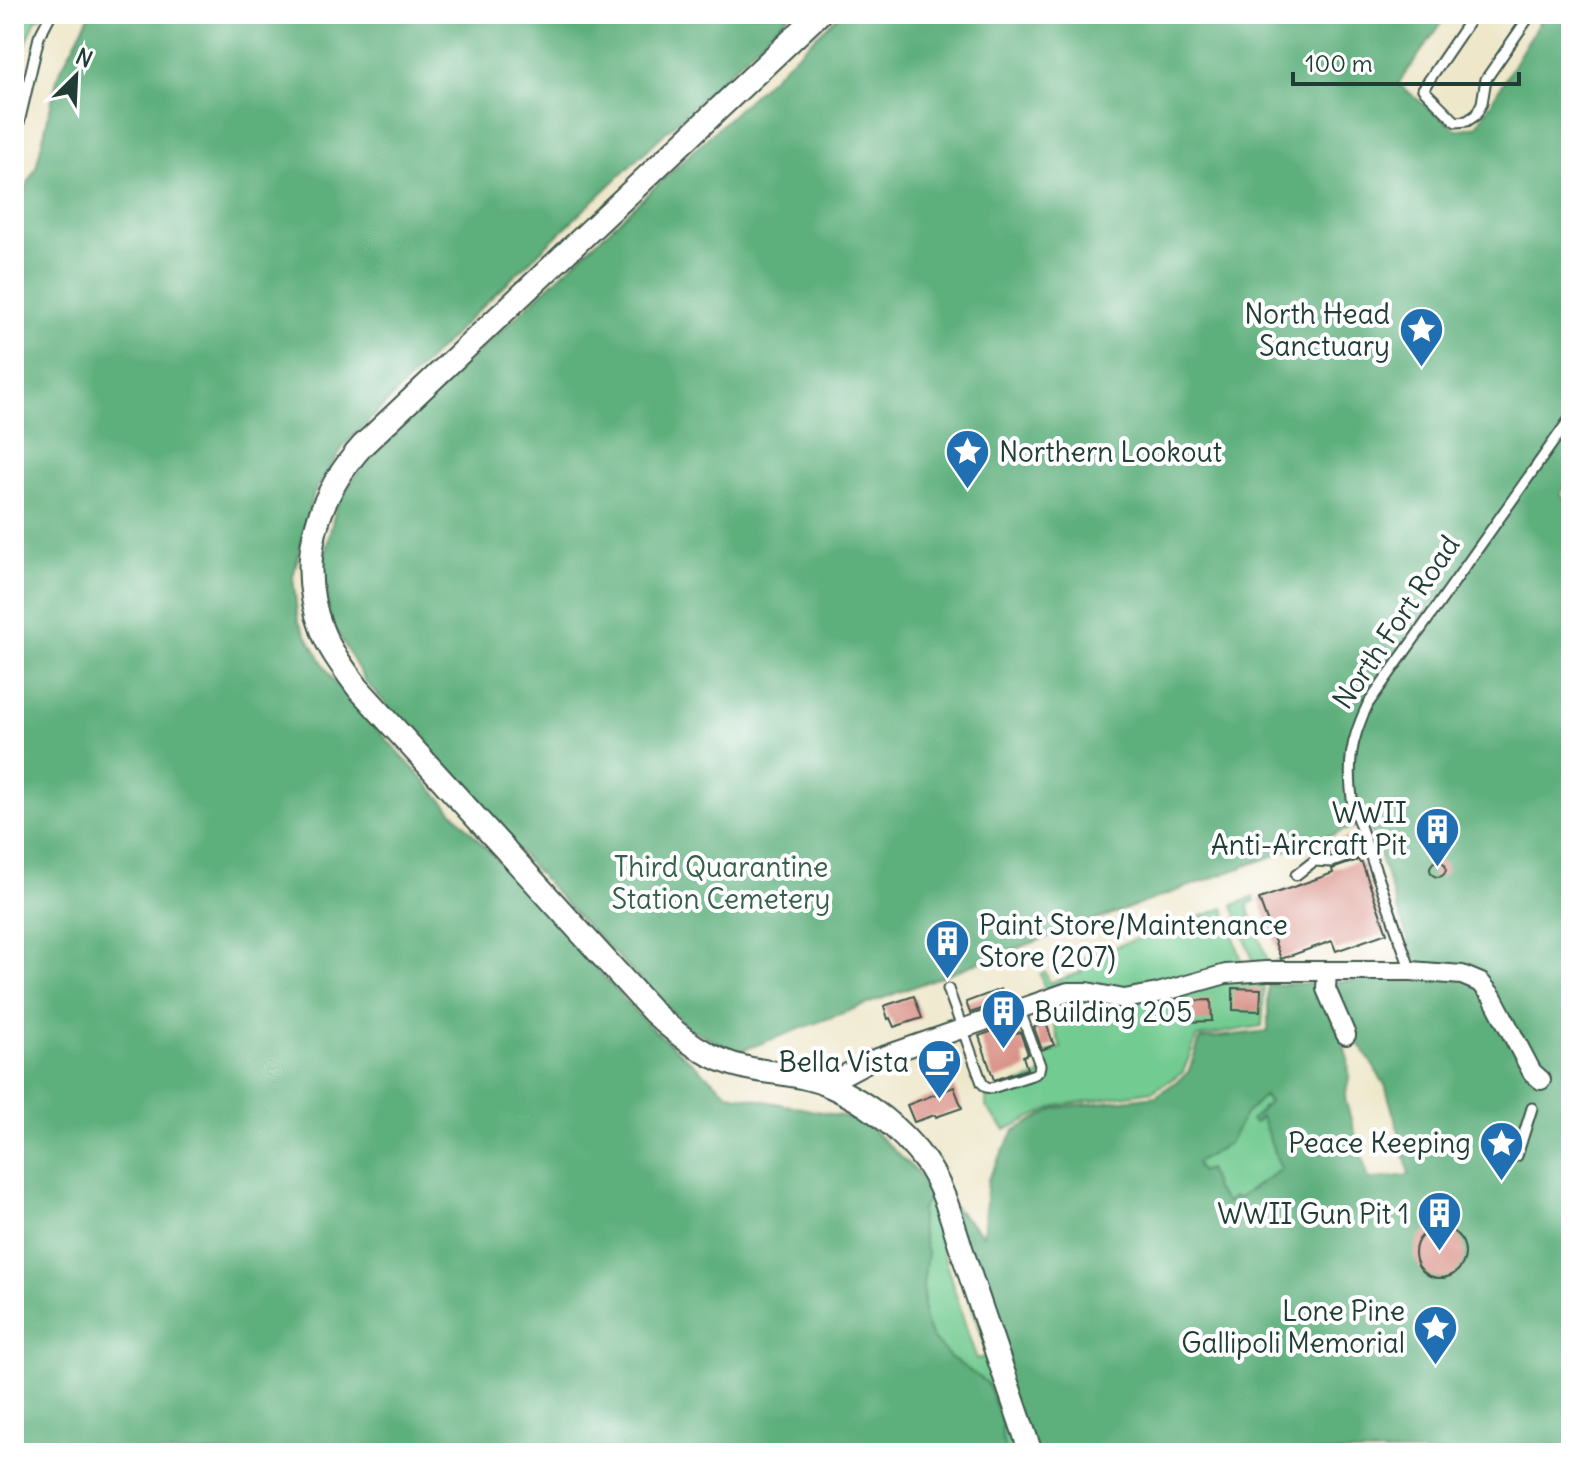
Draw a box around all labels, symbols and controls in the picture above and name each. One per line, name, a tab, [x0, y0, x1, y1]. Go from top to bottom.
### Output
north arrow	[36, 36, 116, 116]
scale bar	[1293, 36, 1519, 86]
text: N	[71, 42, 97, 74]
text: 100 m	[1305, 48, 1373, 78]
place label: North Head Sanctuary	[1244, 296, 1390, 364]
place icon: North Head Sanctuary	[1397, 306, 1445, 369]
place icon: Northern Lookout	[944, 428, 992, 491]
place label: Northern Lookout	[999, 434, 1222, 470]
street label: North Fort Road	[1325, 528, 1467, 716]
place label: WWII Anti-Aircraft Pit	[1211, 795, 1407, 863]
building icon: WWII Anti-Aircraft Pit	[1414, 805, 1462, 868]
park label: Third Quarantine Station Cemetery	[612, 849, 830, 917]
place label: Paint Store/Maintenance Store (207)	[979, 907, 1288, 975]
building icon: Paint Store/Maintenance Store (207)	[924, 917, 972, 980]
building icon: Building 205	[979, 988, 1027, 1051]
place label: Building 205	[1034, 994, 1192, 1030]
cafe icon: Bella Vista	[916, 1038, 964, 1101]
place label: Bella Vista	[778, 1044, 909, 1080]
place icon: Peace Keeping	[1478, 1119, 1526, 1182]
place label: Peace Keeping	[1288, 1125, 1471, 1161]
building icon: WWII Gun Pit 1	[1416, 1190, 1464, 1253]
place label: WWII Gun Pit 1	[1217, 1196, 1409, 1232]
place label: Lone Pine Gallipoli Memorial	[1181, 1293, 1405, 1361]
place icon: Lone Pine Gallipoli Memorial	[1412, 1303, 1460, 1366]

